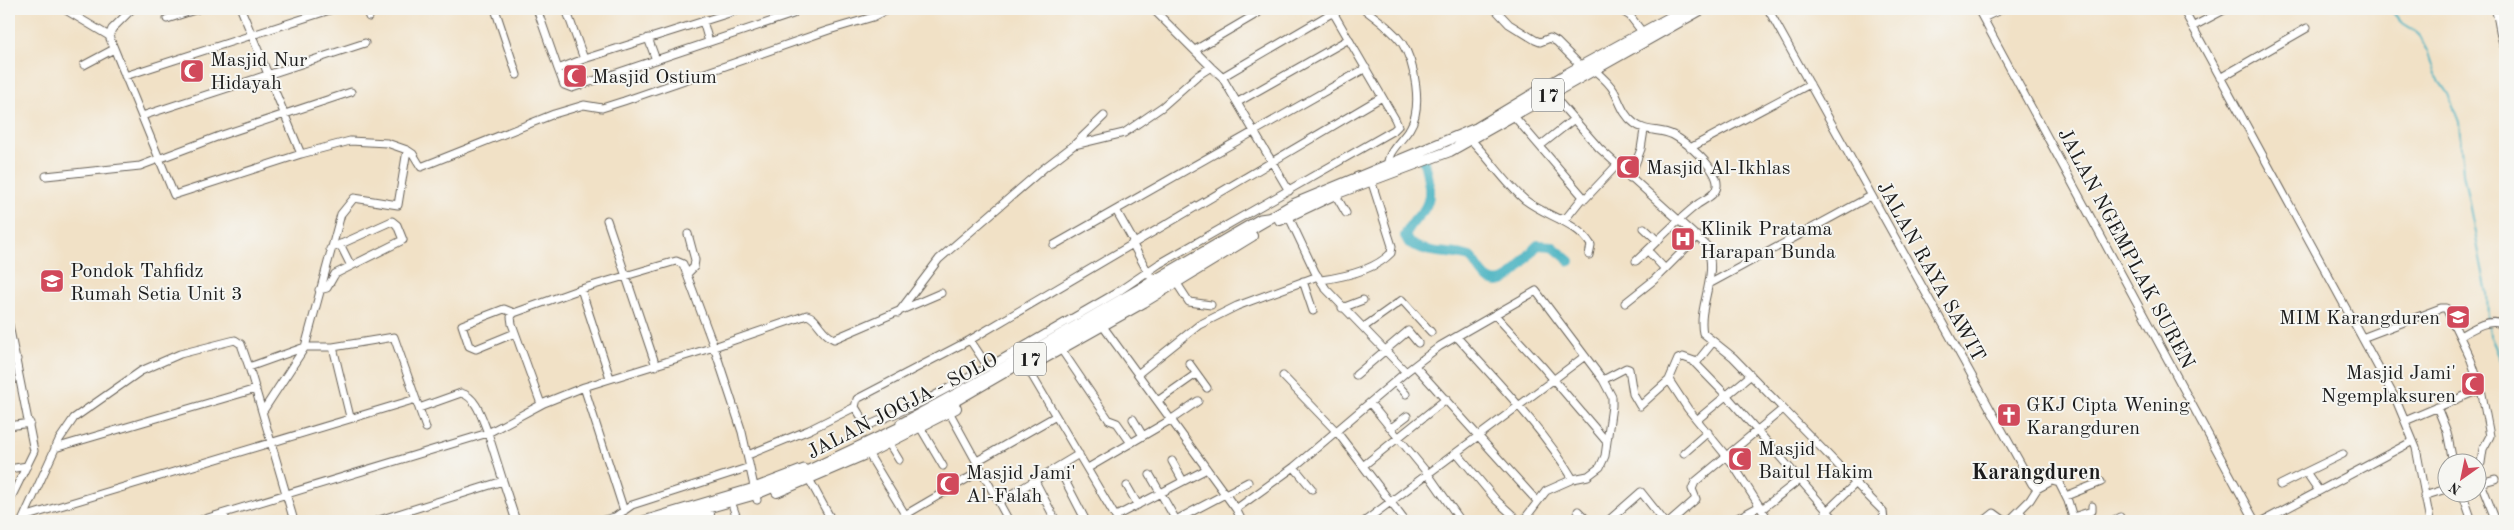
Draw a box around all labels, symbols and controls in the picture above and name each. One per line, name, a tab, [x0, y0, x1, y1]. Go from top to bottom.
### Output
place label: Masjid Nur Hidayah	[210, 51, 307, 94]
mosque icon: Masjid Nur Hidayah	[179, 58, 205, 84]
mosque icon: Masjid Ostium	[562, 63, 588, 89]
place label: Masjid Ostium	[592, 68, 717, 88]
road number: 17	[1532, 78, 1564, 112]
street label: JALAN NGEMPLAK SUREN	[2053, 126, 2197, 372]
mosque icon: Masjid Al-Ikhlas	[1615, 154, 1641, 180]
place label: Masjid Al-Ikhlas	[1646, 159, 1790, 179]
street label: JALAN RAYA SAWIT	[1872, 179, 1988, 365]
place label: Klinik Pratama Harapan Bunda	[1700, 220, 1836, 263]
hospital icon: Klinik Pratama Harapan Bunda	[1670, 226, 1696, 252]
place label: Pondok Tahfidz Rumah Setia Unit 3	[70, 262, 243, 305]
school or university icon: Pondok Tahfidz Rumah Setia Unit 3	[39, 268, 65, 294]
school or university icon: MIM Karangduren	[2445, 304, 2471, 330]
place label: MIM Karangduren	[2279, 309, 2440, 329]
road number: 17	[1014, 342, 1046, 376]
street label: JALAN JOGJA - SOLO	[804, 350, 1001, 464]
place label: Masjid Jami' Ngemplaksuren	[2321, 364, 2456, 407]
mosque icon: Masjid Jami' Ngemplaksuren	[2460, 371, 2486, 397]
place label: GKJ Cipta Wening Karangduren	[2026, 396, 2190, 439]
church icon: GKJ Cipta Wening Karangduren	[1996, 402, 2022, 428]
place label: Masjid Baitul Hakim	[1758, 440, 1873, 483]
mosque icon: Masjid Baitul Hakim	[1727, 446, 1753, 472]
north arrow	[2436, 452, 2486, 502]
district label: Karangduren	[1971, 462, 2101, 484]
place label: Masjid Jami' Al-Falah	[966, 464, 1076, 507]
mosque icon: Masjid Jami' Al-Falah	[935, 471, 961, 497]
text: N	[2447, 479, 2464, 497]

